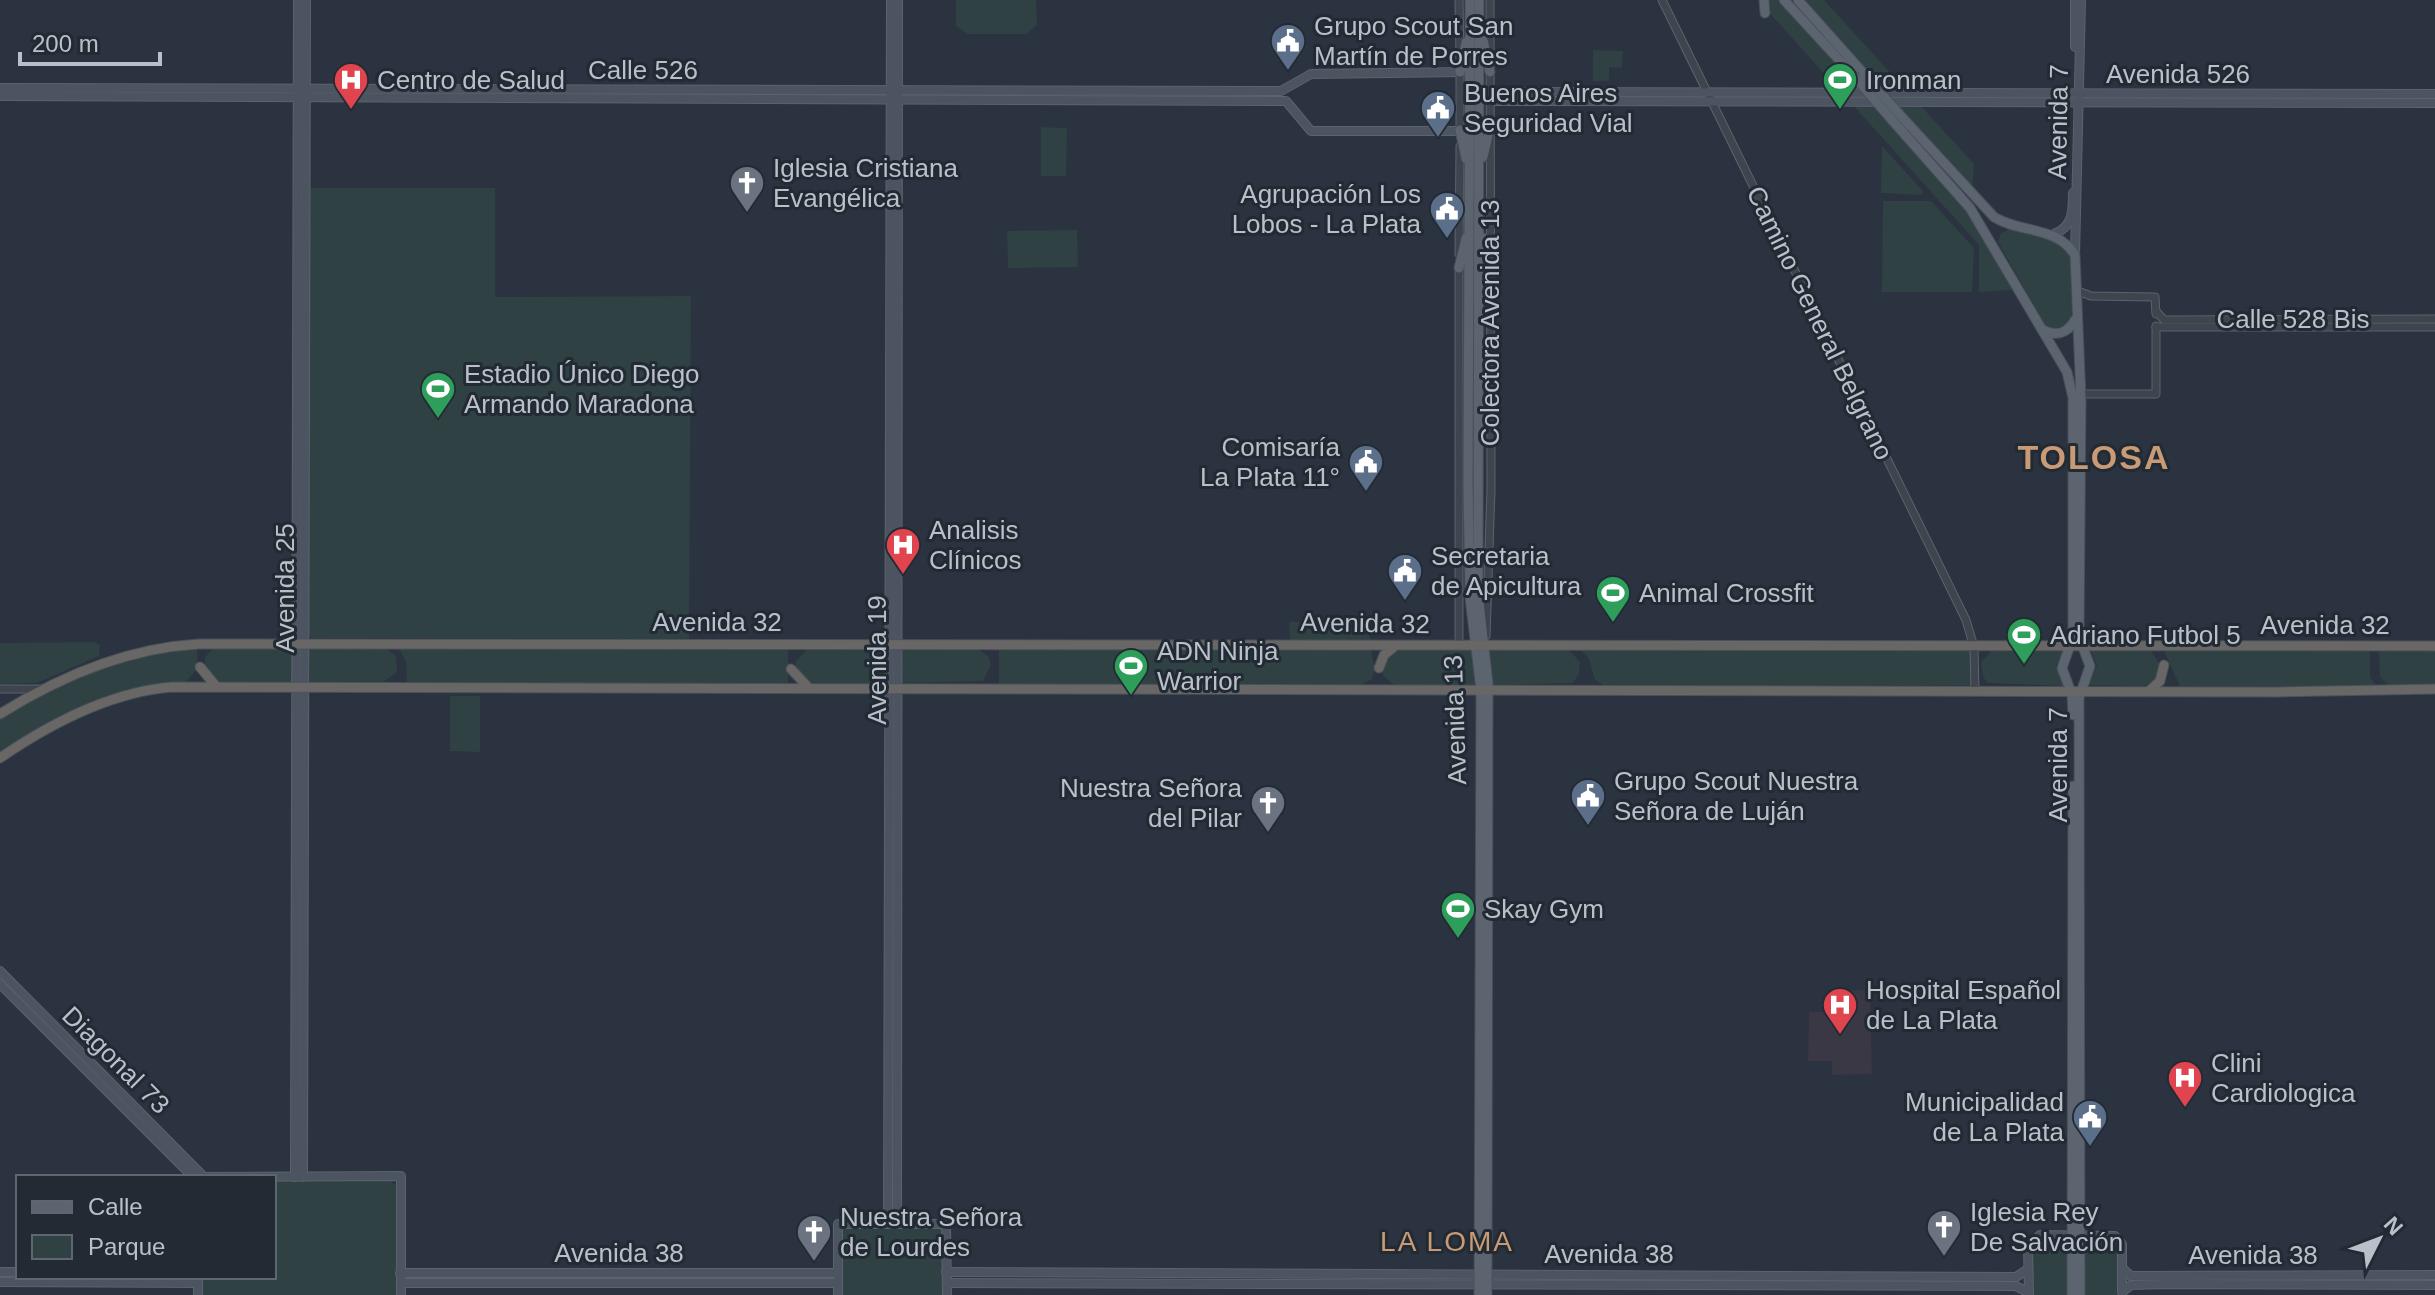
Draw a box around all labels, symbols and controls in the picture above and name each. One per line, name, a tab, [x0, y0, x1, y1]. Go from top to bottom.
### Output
place label: Grupo Scout San Martín de Porres	[1314, 11, 1513, 71]
scale bar	[20, 16, 160, 66]
public building icon: Grupo Scout San Martín de Porres	[1269, 22, 1307, 72]
text: 200 m	[32, 30, 99, 57]
street label: Calle 526	[588, 55, 698, 85]
street label: Avenida 526	[2106, 59, 2250, 89]
hospital icon: Centro de Salud	[332, 61, 370, 111]
sports icon: Ironman	[1821, 61, 1859, 111]
street label: Avenida 7	[2042, 64, 2074, 180]
place label: Centro de Salud	[377, 65, 565, 95]
place label: Ironman	[1866, 65, 1961, 95]
place label: Buenos Aires Seguridad Vial	[1464, 78, 1633, 138]
public building icon: Buenos Aires Seguridad Vial	[1419, 89, 1457, 139]
place label: Iglesia Cristiana Evangélica	[773, 153, 959, 213]
church icon: Iglesia Cristiana Evangélica	[728, 164, 766, 214]
place label: Agrupación Los Lobos - La Plata	[1232, 179, 1422, 239]
street label: Camino General Belgrano	[1741, 181, 1899, 465]
public building icon: Agrupación Los Lobos - La Plata	[1428, 190, 1466, 240]
street label: Colectora Avenida 13	[1475, 200, 1505, 446]
street label: Calle 528 Bis	[2216, 304, 2370, 334]
place label: Estadio Único Diego Armando Maradona	[464, 359, 700, 419]
sports icon: Estadio Único Diego Armando Maradona	[419, 370, 457, 420]
place label: Comisaría La Plata 11°	[1200, 432, 1341, 492]
district label: TOLOSA	[2017, 438, 2171, 476]
public building icon: Comisaría La Plata 11°	[1347, 443, 1385, 493]
place label: Analisis Clínicos	[929, 515, 1021, 575]
street label: Avenida 25	[270, 523, 300, 653]
hospital icon: Analisis Clínicos	[884, 526, 922, 576]
place label: Secretaria de Apicultura	[1431, 541, 1582, 601]
public building icon: Secretaria de Apicultura	[1386, 552, 1424, 602]
sports icon: Animal Crossfit	[1594, 574, 1632, 624]
place label: Animal Crossfit	[1639, 578, 1815, 608]
street label: Avenida 19	[862, 595, 892, 725]
street label: Avenida 32	[652, 607, 782, 637]
street label: Avenida 32	[1300, 607, 1430, 639]
street label: Avenida 32	[2260, 610, 2390, 640]
sports icon: Adriano Futbol 5	[2005, 616, 2043, 666]
place label: Adriano Futbol 5	[2050, 620, 2241, 650]
place label: ADN Ninja Warrior	[1157, 636, 1279, 696]
sports icon: ADN Ninja Warrior	[1112, 647, 1150, 697]
street label: Avenida 13	[1438, 655, 1472, 785]
street label: Avenida 7	[2043, 707, 2073, 823]
place label: Grupo Scout Nuestra Señora de Luján	[1614, 766, 1859, 826]
place label: Nuestra Señora del Pilar	[1060, 773, 1243, 833]
public building icon: Grupo Scout Nuestra Señora de Luján	[1569, 777, 1607, 827]
church icon: Nuestra Señora del Pilar	[1249, 784, 1287, 834]
sports icon: Skay Gym	[1439, 890, 1477, 940]
place label: Skay Gym	[1484, 894, 1604, 924]
place label: Hospital Español de La Plata	[1866, 975, 2061, 1035]
hospital icon: Hospital Español de La Plata	[1821, 986, 1859, 1036]
street label: Diagonal 73	[56, 1000, 176, 1120]
place label: Clini Cardiologica	[2211, 1048, 2356, 1108]
hospital icon: Clini Cardiologica	[2166, 1059, 2204, 1109]
place label: Municipalidad de La Plata	[1905, 1087, 2065, 1147]
public building icon: Municipalidad de La Plata	[2071, 1098, 2109, 1148]
legend	[16, 1175, 276, 1279]
text: Calle	[88, 1193, 143, 1220]
place label: Iglesia Rey De Salvación	[1970, 1197, 2123, 1257]
north arrow	[2339, 1199, 2419, 1279]
place label: Nuestra Señora de Lourdes	[840, 1202, 1023, 1262]
church icon: Iglesia Rey De Salvación	[1925, 1208, 1963, 1258]
text: N	[2379, 1212, 2408, 1240]
church icon: Nuestra Señora de Lourdes	[795, 1213, 833, 1263]
district label: LA LOMA	[1380, 1226, 1514, 1257]
text: Parque	[88, 1233, 165, 1260]
street label: Avenida 38	[554, 1238, 684, 1268]
street label: Avenida 38	[1544, 1239, 1674, 1269]
street label: Avenida 38	[2188, 1240, 2318, 1270]

